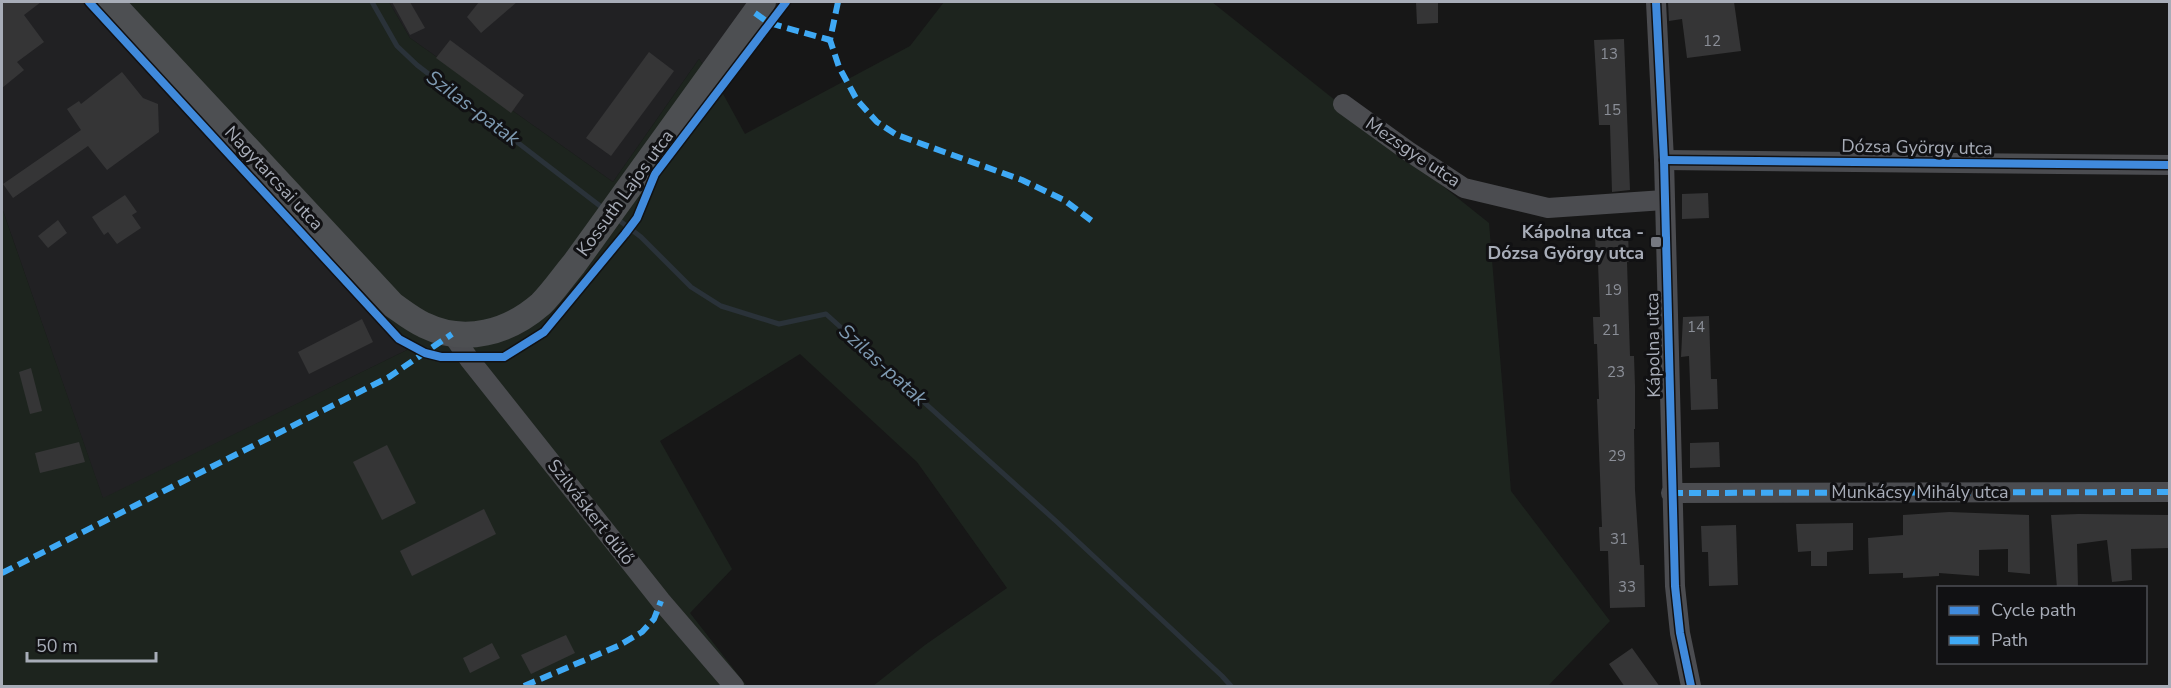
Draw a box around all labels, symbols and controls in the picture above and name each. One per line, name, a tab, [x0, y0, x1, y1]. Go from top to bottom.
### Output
house number: 12	[1703, 31, 1721, 51]
house number: 13	[1600, 44, 1618, 64]
water label: Szilas-patak	[421, 64, 526, 153]
house number: 15	[1603, 100, 1621, 120]
street label: Mezsgye utca	[1361, 111, 1465, 193]
street label: Nagytarcsai utca	[219, 121, 329, 235]
street label: Kossuth Lajos utca	[571, 125, 679, 261]
street label: Dózsa György utca	[1841, 134, 1993, 160]
place label: Kápolna utca - Dózsa György utca	[1488, 220, 1644, 265]
marker: Kápolna utca - Dózsa György utca	[1649, 235, 1663, 249]
house number: 19	[1604, 280, 1622, 300]
street label: Kápolna utca	[1640, 292, 1666, 398]
house number: 14	[1687, 317, 1705, 337]
water label: Szilas-patak	[833, 318, 934, 413]
house number: 21	[1602, 320, 1620, 340]
house number: 23	[1607, 362, 1625, 382]
house number: 29	[1608, 446, 1626, 466]
street label: Szilváskert dűlő	[542, 454, 640, 570]
street label: Munkácsy Mihály utca	[1831, 480, 2009, 504]
house number: 31	[1610, 529, 1628, 549]
house number: 33	[1618, 577, 1636, 597]
legend	[1937, 586, 2147, 664]
text: Cycle path	[1991, 598, 2076, 622]
scale bar	[27, 625, 156, 663]
text: Path	[1991, 628, 2028, 652]
text: 50 m	[36, 634, 78, 658]

